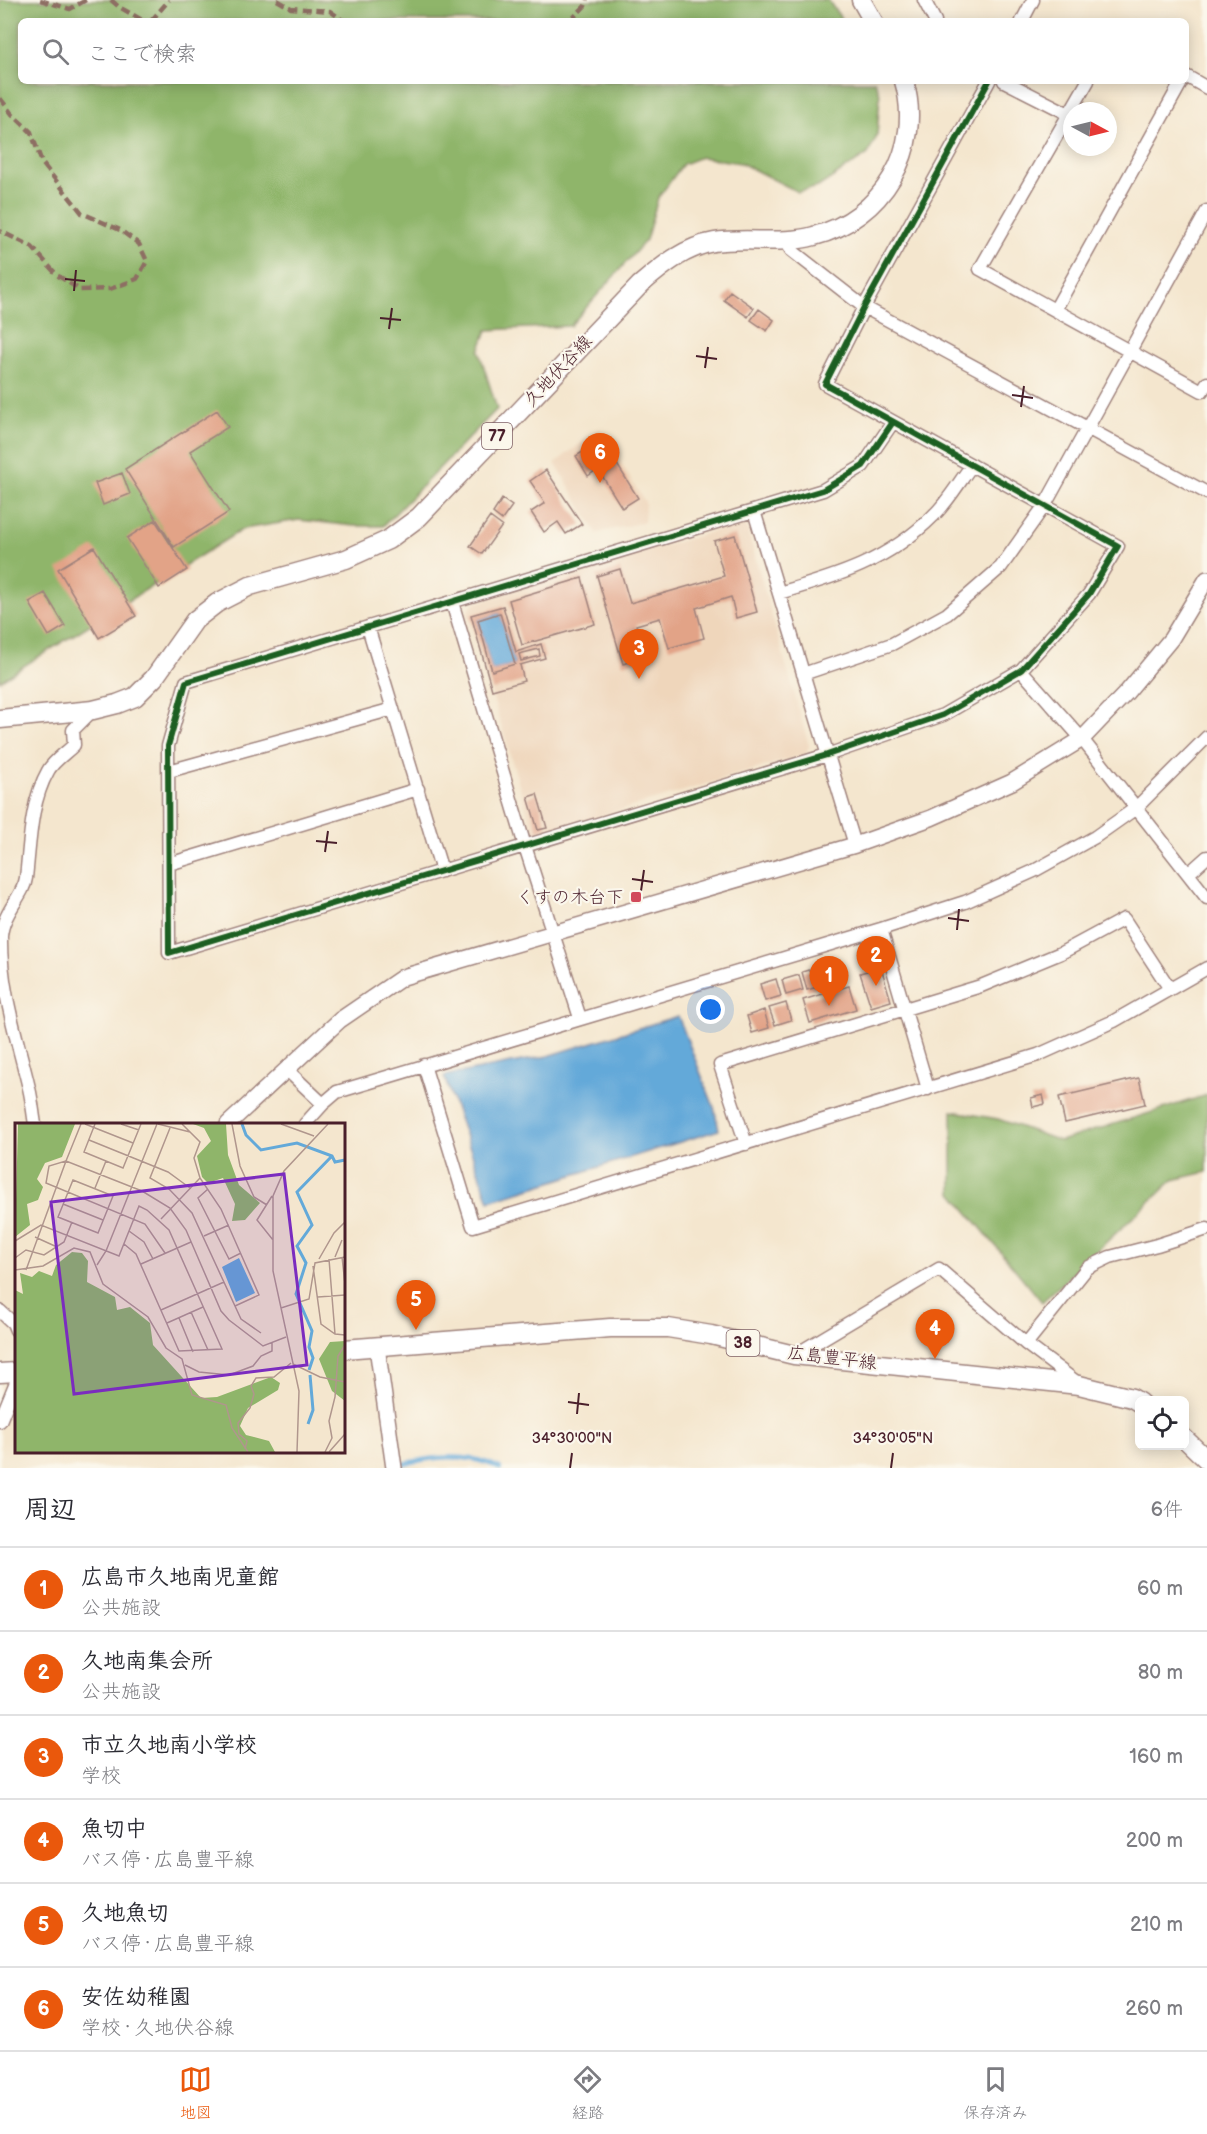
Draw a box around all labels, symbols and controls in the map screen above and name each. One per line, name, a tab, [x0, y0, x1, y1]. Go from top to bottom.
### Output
search box	[18, 18, 1189, 84]
icon: search	[39, 35, 72, 68]
text: ここで検索	[87, 41, 197, 68]
north arrow	[1063, 102, 1117, 156]
street label: 久地伏谷線	[520, 331, 596, 411]
road number: 77	[482, 423, 512, 449]
pin: 6	[580, 434, 620, 483]
pin: 3	[620, 630, 658, 679]
place label: くすの木台下	[516, 887, 624, 908]
marker: くすの木台下	[629, 890, 643, 904]
pin: 2	[856, 936, 896, 986]
pin: 1	[810, 956, 848, 1006]
your location	[696, 995, 725, 1024]
inset map	[15, 1123, 345, 1453]
pin: 5	[396, 1280, 436, 1330]
pin: 4	[916, 1310, 954, 1359]
road number: 38	[726, 1330, 760, 1356]
street label: 広島豊平線	[786, 1342, 878, 1374]
map controls	[1135, 1396, 1189, 1450]
button: locate	[1135, 1396, 1189, 1450]
text: 34°30'00"N	[532, 1429, 612, 1448]
text: 34°30'05"N	[853, 1429, 933, 1448]
text: 周辺	[24, 1495, 76, 1526]
text: 6件	[1151, 1498, 1183, 1522]
text: 広島市久地南児童館	[81, 1564, 279, 1591]
text: 1	[39, 1577, 48, 1601]
text: 60 m	[1137, 1577, 1183, 1601]
text: 公共施設	[81, 1596, 161, 1620]
text: 久地南集会所	[81, 1648, 213, 1675]
text: 2	[38, 1661, 49, 1685]
text: 80 m	[1138, 1661, 1183, 1685]
text: 公共施設	[81, 1680, 161, 1704]
text: 市立久地南小学校	[81, 1732, 257, 1759]
text: 3	[38, 1745, 49, 1769]
text: 160 m	[1129, 1745, 1183, 1769]
text: 学校	[81, 1764, 121, 1788]
text: 魚切中	[81, 1816, 147, 1843]
text: 4	[38, 1829, 49, 1853]
text: 200 m	[1126, 1829, 1183, 1853]
text: バス停 · 広島豊平線	[81, 1848, 254, 1872]
text: 久地魚切	[81, 1900, 169, 1927]
text: 5	[38, 1913, 49, 1937]
text: 210 m	[1130, 1913, 1183, 1937]
text: バス停 · 広島豊平線	[81, 1932, 254, 1956]
text: 安佐幼稚園	[81, 1984, 191, 2011]
text: 6	[37, 1997, 50, 2021]
text: 260 m	[1125, 1997, 1183, 2021]
text: 学校 · 久地伏谷線	[81, 2016, 234, 2040]
tab: 地図	[179, 2063, 212, 2123]
tab: 経路	[571, 2063, 604, 2123]
tab: 保存済み	[963, 2063, 1027, 2123]

